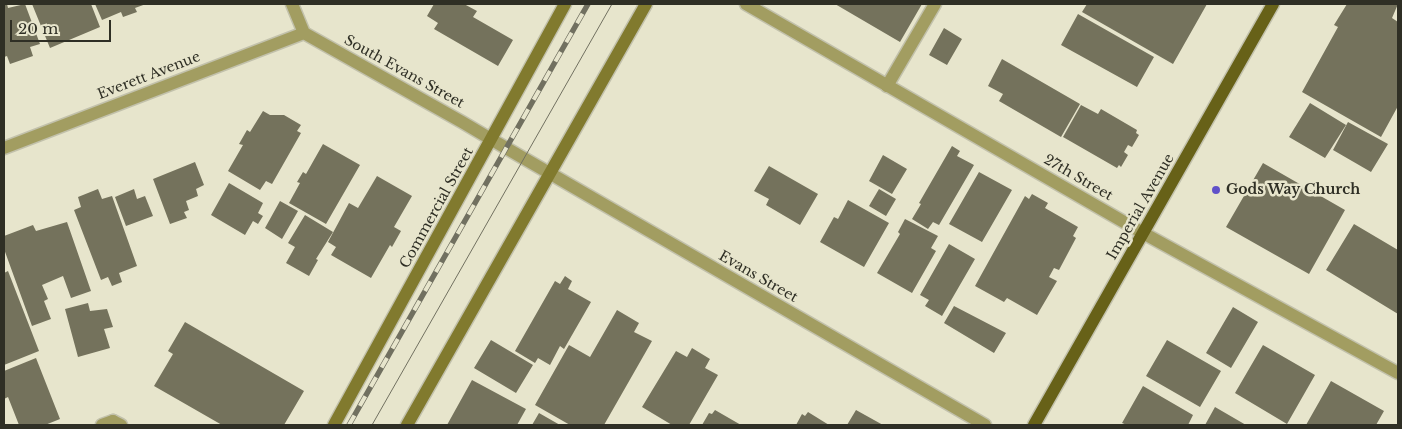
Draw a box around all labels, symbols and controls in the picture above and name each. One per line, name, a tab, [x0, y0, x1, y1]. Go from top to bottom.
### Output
scale bar	[12, 10, 114, 42]
text: 20 m	[18, 19, 58, 38]
street label: South Evans Street	[341, 32, 467, 112]
street label: Everett Avenue	[95, 49, 203, 103]
street label: Commercial Street	[397, 145, 477, 271]
street label: Imperial Avenue	[1104, 151, 1178, 263]
street label: 27th Street	[1041, 152, 1115, 204]
place label: Gods Way Church	[1226, 182, 1360, 198]
marker: Gods Way Church	[1210, 184, 1222, 196]
street label: Evans Street	[716, 248, 800, 306]

